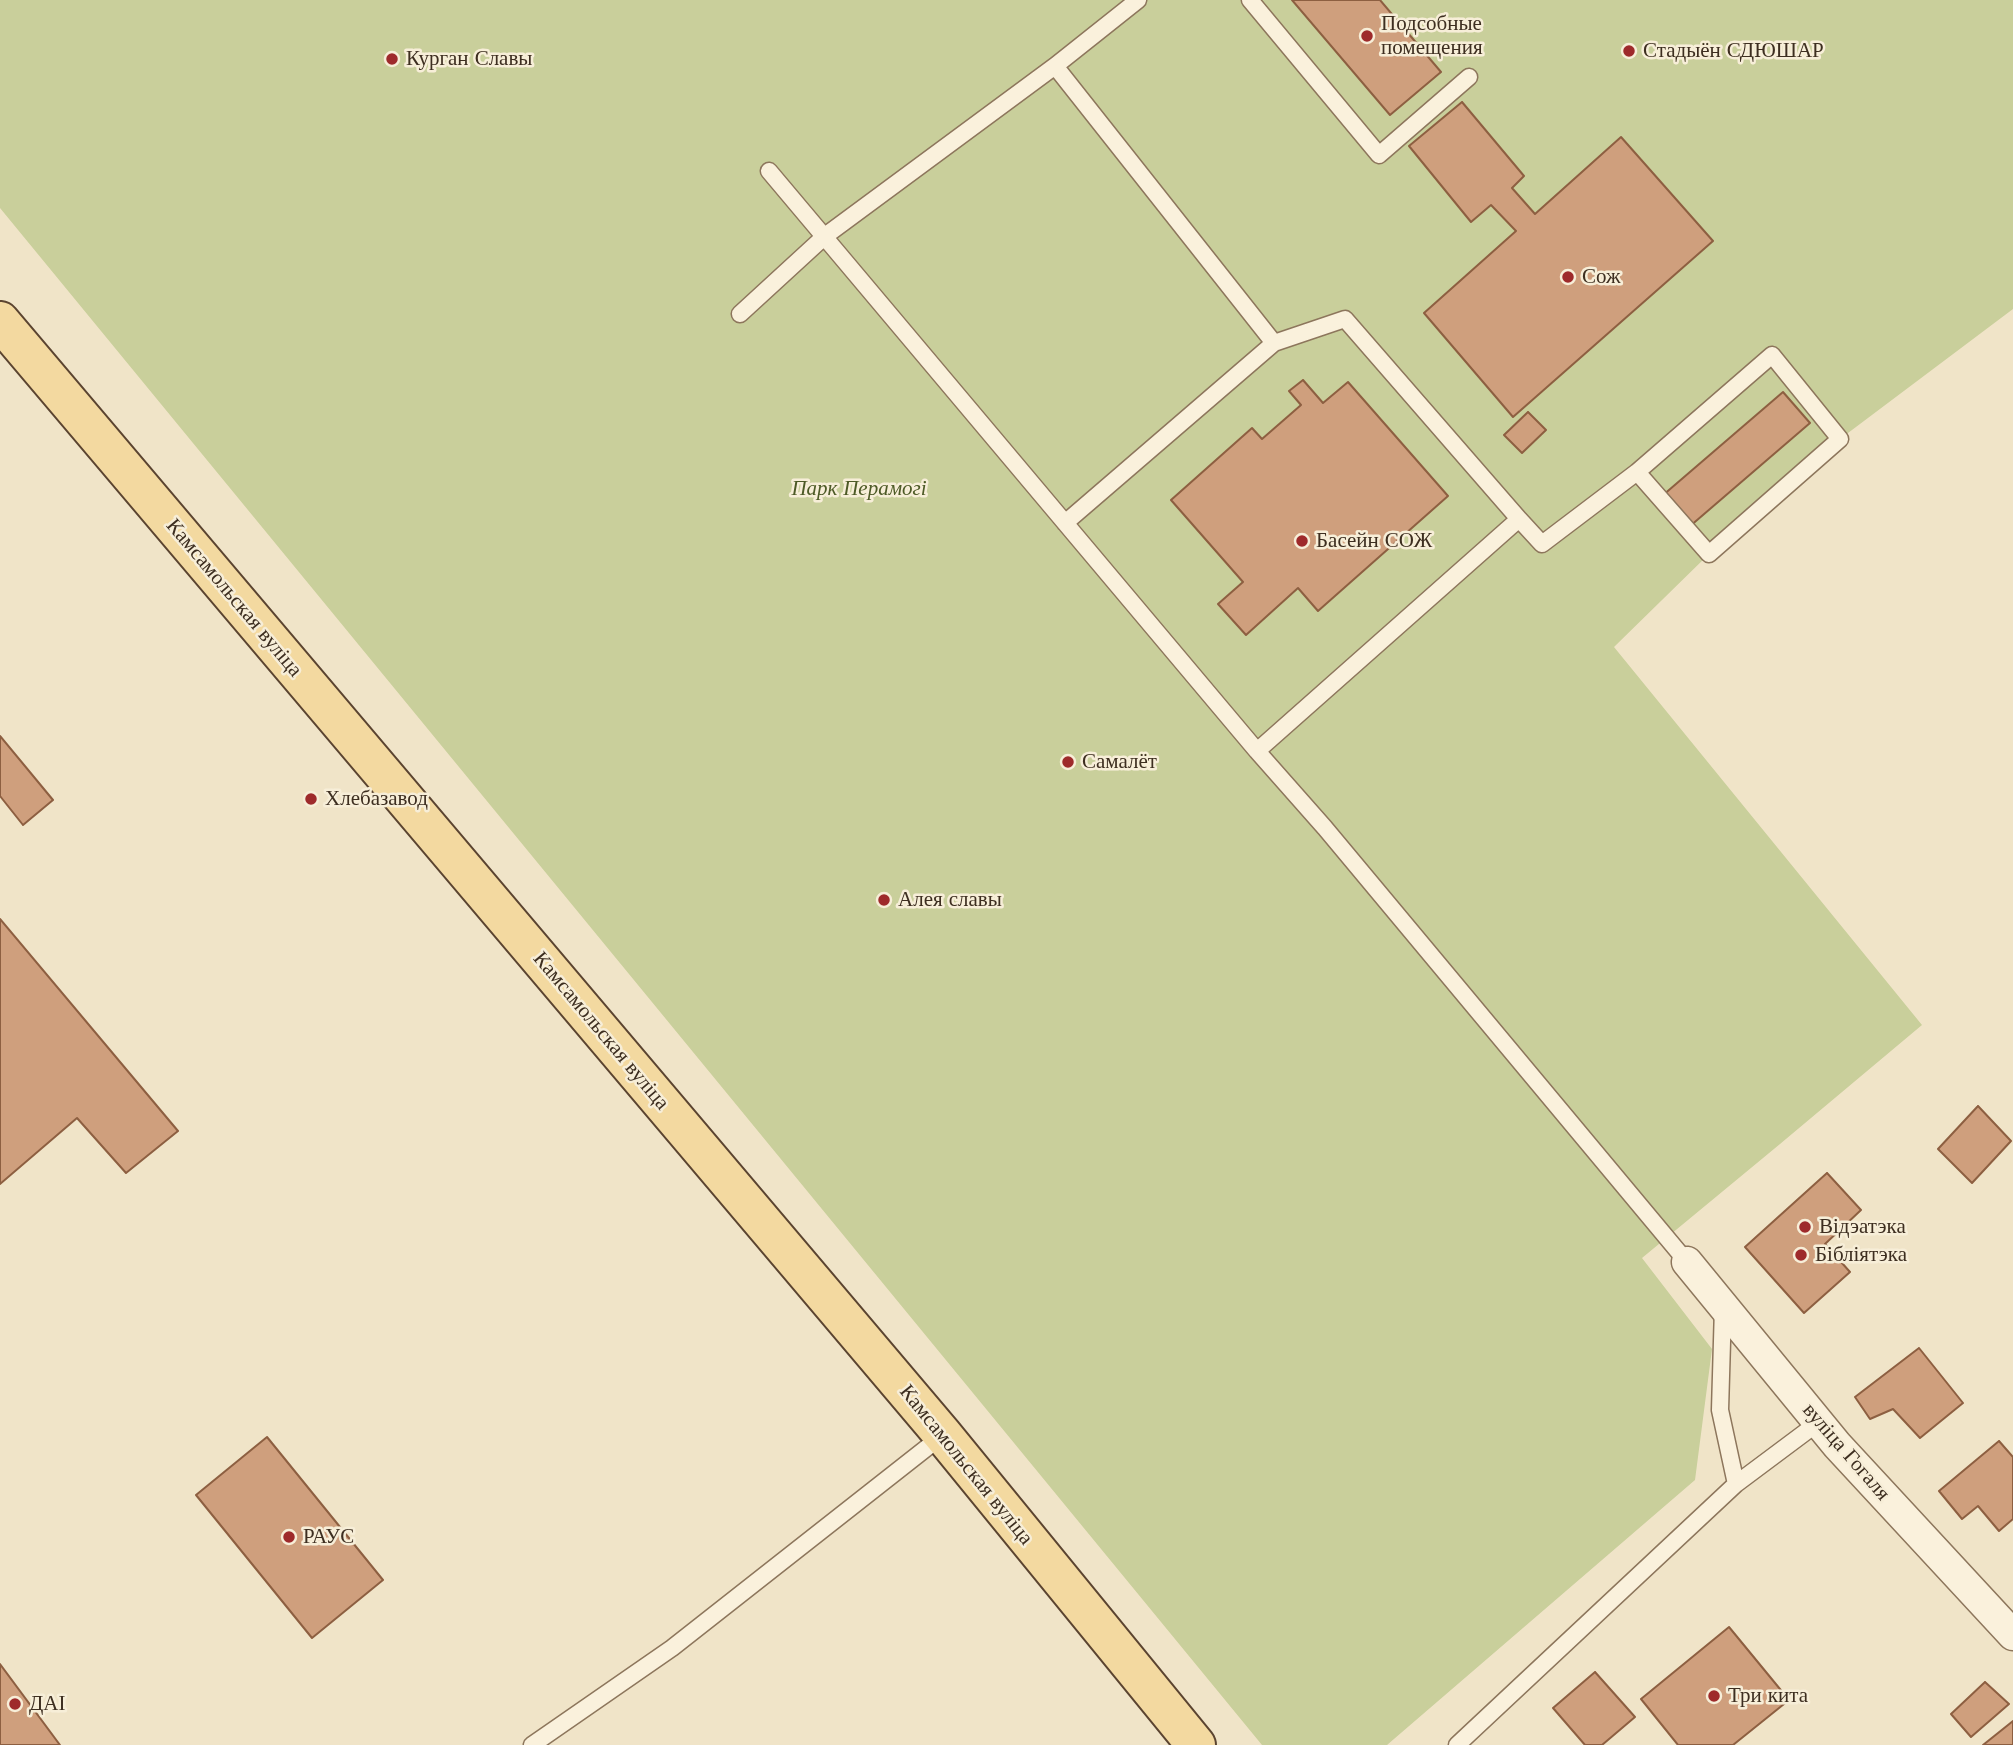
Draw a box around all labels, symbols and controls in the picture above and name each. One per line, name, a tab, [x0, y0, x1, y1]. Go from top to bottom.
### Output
place label: Подсобные помещения	[1381, 11, 1483, 61]
marker: Подсобные помещения	[1359, 28, 1375, 44]
place label: Стадыён СДЮШАР	[1643, 38, 1824, 64]
marker: Стадыён СДЮШАР	[1621, 43, 1637, 59]
place label: Курган Славы	[406, 46, 532, 72]
marker: Курган Славы	[384, 51, 400, 67]
place label: Сож	[1582, 264, 1620, 290]
marker: Сож	[1560, 269, 1576, 285]
park label: Парк Перамогі	[791, 476, 927, 502]
street label: Камсамольская вуліца	[160, 514, 308, 682]
place label: Басейн СОЖ	[1316, 528, 1432, 554]
marker: Басейн СОЖ	[1294, 533, 1310, 549]
place label: Самалёт	[1082, 749, 1157, 775]
marker: Самалёт	[1060, 754, 1076, 770]
place label: Хлебазавод	[325, 786, 428, 812]
marker: Хлебазавод	[303, 791, 319, 807]
place label: Алея славы	[898, 887, 1002, 913]
marker: Алея славы	[876, 892, 892, 908]
street label: Камсамольская вуліца	[527, 947, 675, 1115]
place label: Відэатэка	[1819, 1214, 1906, 1240]
marker: Відэатэка	[1797, 1219, 1813, 1235]
place label: Бібліятэка	[1815, 1242, 1907, 1268]
marker: Бібліятэка	[1793, 1247, 1809, 1263]
street label: Камсамольская вуліца	[894, 1380, 1038, 1550]
street label: вуліца Гогаля	[1797, 1398, 1895, 1506]
place label: РАУС	[303, 1524, 354, 1550]
marker: РАУС	[281, 1529, 297, 1545]
place label: Три кита	[1728, 1683, 1808, 1709]
marker: Три кита	[1706, 1688, 1722, 1704]
place label: ДАІ	[29, 1691, 65, 1717]
marker: ДАІ	[7, 1696, 23, 1712]

